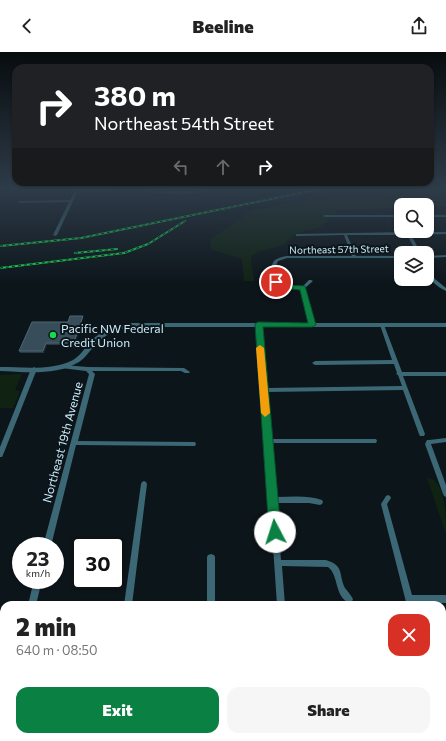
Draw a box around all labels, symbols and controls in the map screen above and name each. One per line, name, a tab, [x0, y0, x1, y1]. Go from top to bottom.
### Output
icon: back	[16, 15, 38, 37]
text: Beeline	[192, 15, 254, 37]
icon: share	[408, 15, 430, 37]
text: 380 m	[94, 78, 176, 112]
icon: right	[28, 80, 80, 132]
text: Northeast 54th Street	[94, 112, 274, 134]
icon: left	[170, 156, 192, 178]
icon: ahead	[212, 156, 234, 178]
icon: right	[254, 156, 276, 178]
map controls	[394, 198, 434, 286]
button: search	[394, 198, 434, 238]
street label: Northeast 57th Street	[289, 242, 389, 256]
button: layers	[394, 246, 434, 286]
pin	[259, 265, 293, 299]
icon: arrive	[265, 271, 287, 293]
place label: Pacific NW Federal Credit Union	[61, 321, 164, 349]
marker: Pacific NW Federal Credit Union	[48, 330, 58, 340]
street label: Northeast 19th Avenue	[39, 380, 85, 504]
position arrow	[254, 511, 296, 553]
speed limit sign: 30	[72, 537, 124, 589]
text: 23	[26, 546, 50, 570]
text: km/h	[26, 567, 50, 579]
text: 2 min	[16, 612, 76, 641]
button: close	[388, 614, 430, 656]
text: 640 m · 08:50	[16, 642, 97, 658]
button: Exit	[16, 687, 219, 733]
button: Share	[227, 687, 430, 733]

